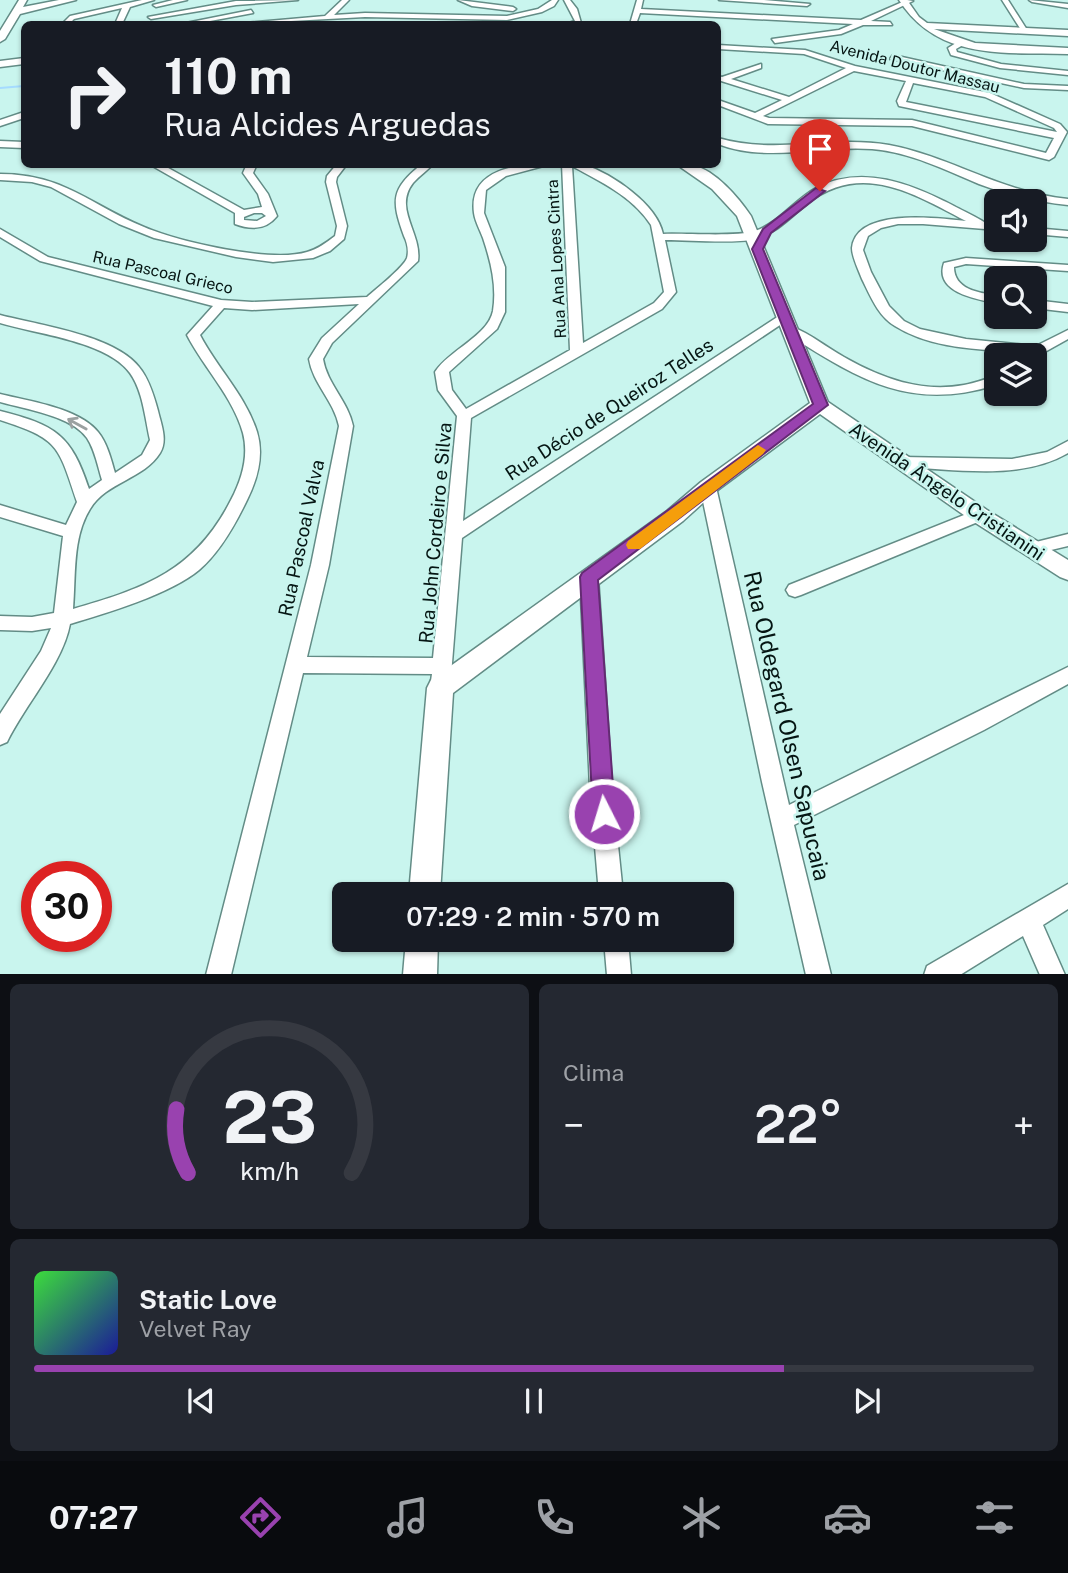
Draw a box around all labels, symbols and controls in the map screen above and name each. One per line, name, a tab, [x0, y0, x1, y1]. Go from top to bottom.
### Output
street label: Avenida Doutor Massau	[828, 36, 1002, 97]
text: 110 m	[164, 47, 292, 105]
icon: right	[49, 49, 140, 140]
text: Rua Alcides Arguedas	[164, 106, 491, 143]
pin	[790, 119, 850, 191]
icon: arrive	[801, 130, 839, 168]
street label: Rua Ana Lopes Cintra	[543, 179, 570, 339]
map controls	[984, 189, 1047, 406]
button: sound	[984, 189, 1047, 252]
street label: Rua Pascoal Grieco	[91, 247, 235, 298]
button: search	[984, 266, 1047, 329]
street label: Rua Décio de Queiroz Telles	[501, 333, 717, 485]
button: layers	[984, 343, 1047, 406]
one-way arrow	[67, 417, 88, 430]
street label: Avenida Ângelo Cristianini	[845, 417, 1049, 565]
street label: Rua John Cordeiro e Silva	[414, 422, 456, 644]
street label: Rua Pascoal Valva	[274, 458, 328, 618]
street label: Rua Oldegard Olsen Sapucaia	[739, 568, 836, 883]
position arrow	[567, 777, 641, 851]
speed limit sign: 30	[21, 861, 112, 952]
text: 07:29 · 2 min · 570 m	[406, 901, 660, 932]
text: Clima	[563, 1059, 624, 1086]
text: 23	[222, 1074, 317, 1159]
text: 22°	[754, 1094, 843, 1155]
text: −	[563, 1103, 584, 1148]
text: +	[1013, 1103, 1034, 1148]
text: km/h	[240, 1155, 299, 1185]
text: Static Love	[139, 1284, 277, 1315]
text: Velvet Ray	[139, 1315, 251, 1342]
icon: previous	[182, 1382, 220, 1420]
icon: pause	[515, 1382, 553, 1420]
icon: next	[848, 1382, 886, 1420]
icon: directions	[236, 1493, 285, 1542]
icon: music	[383, 1493, 432, 1542]
icon: phone	[530, 1493, 579, 1542]
icon: climate	[677, 1493, 726, 1542]
icon: car	[823, 1493, 872, 1542]
icon: filters	[970, 1493, 1019, 1542]
text: 07:27	[49, 1499, 139, 1536]

